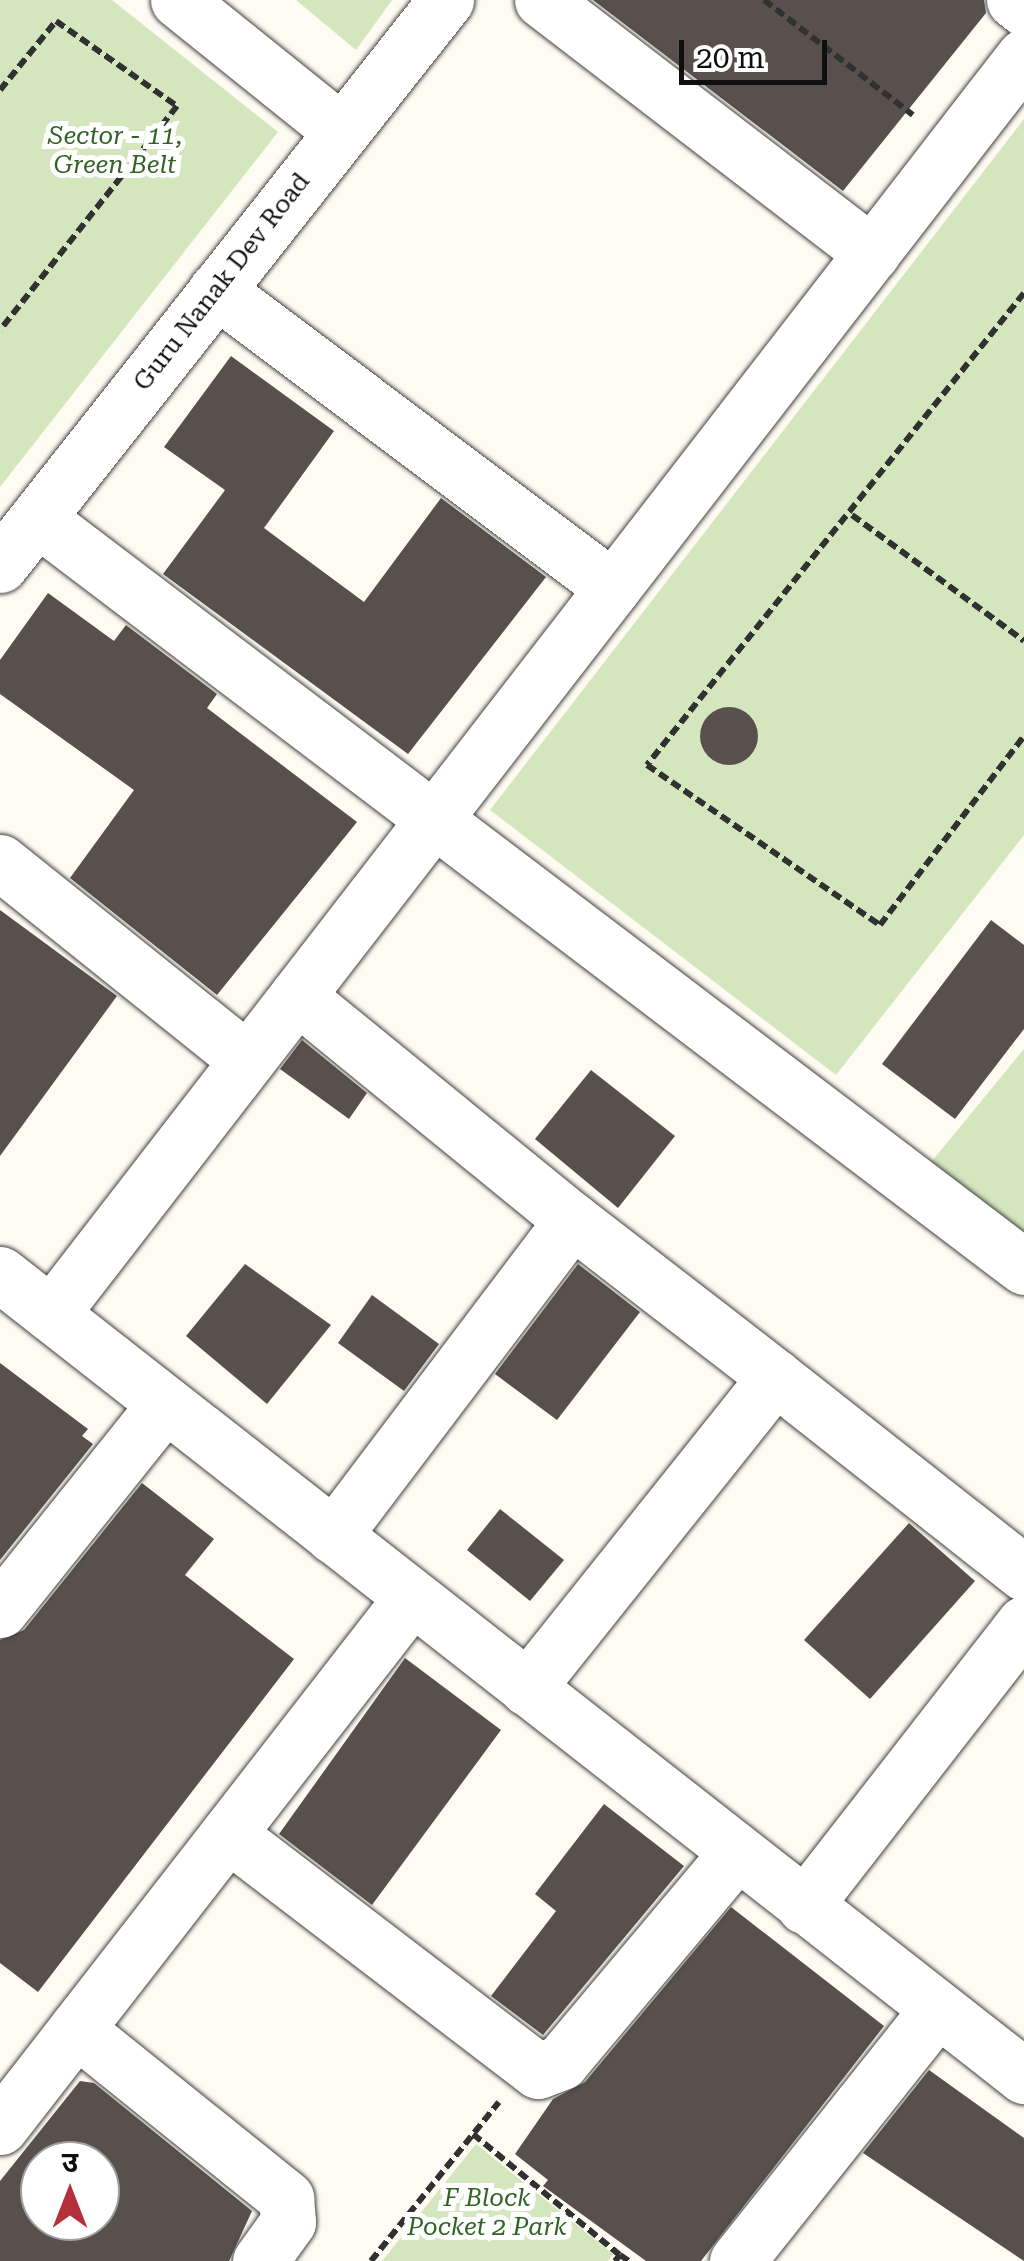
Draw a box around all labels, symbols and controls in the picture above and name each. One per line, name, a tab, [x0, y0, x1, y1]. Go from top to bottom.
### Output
scale bar	[684, 20, 832, 82]
text: 20 m	[696, 40, 765, 75]
park label: Sector - 11, Green Belt	[48, 122, 182, 181]
street label: Guru Nanak Dev Road	[128, 167, 316, 397]
north arrow	[20, 2141, 120, 2241]
text: उ	[62, 2146, 78, 2179]
park label: F Block Pocket 2 Park	[407, 2184, 567, 2243]

